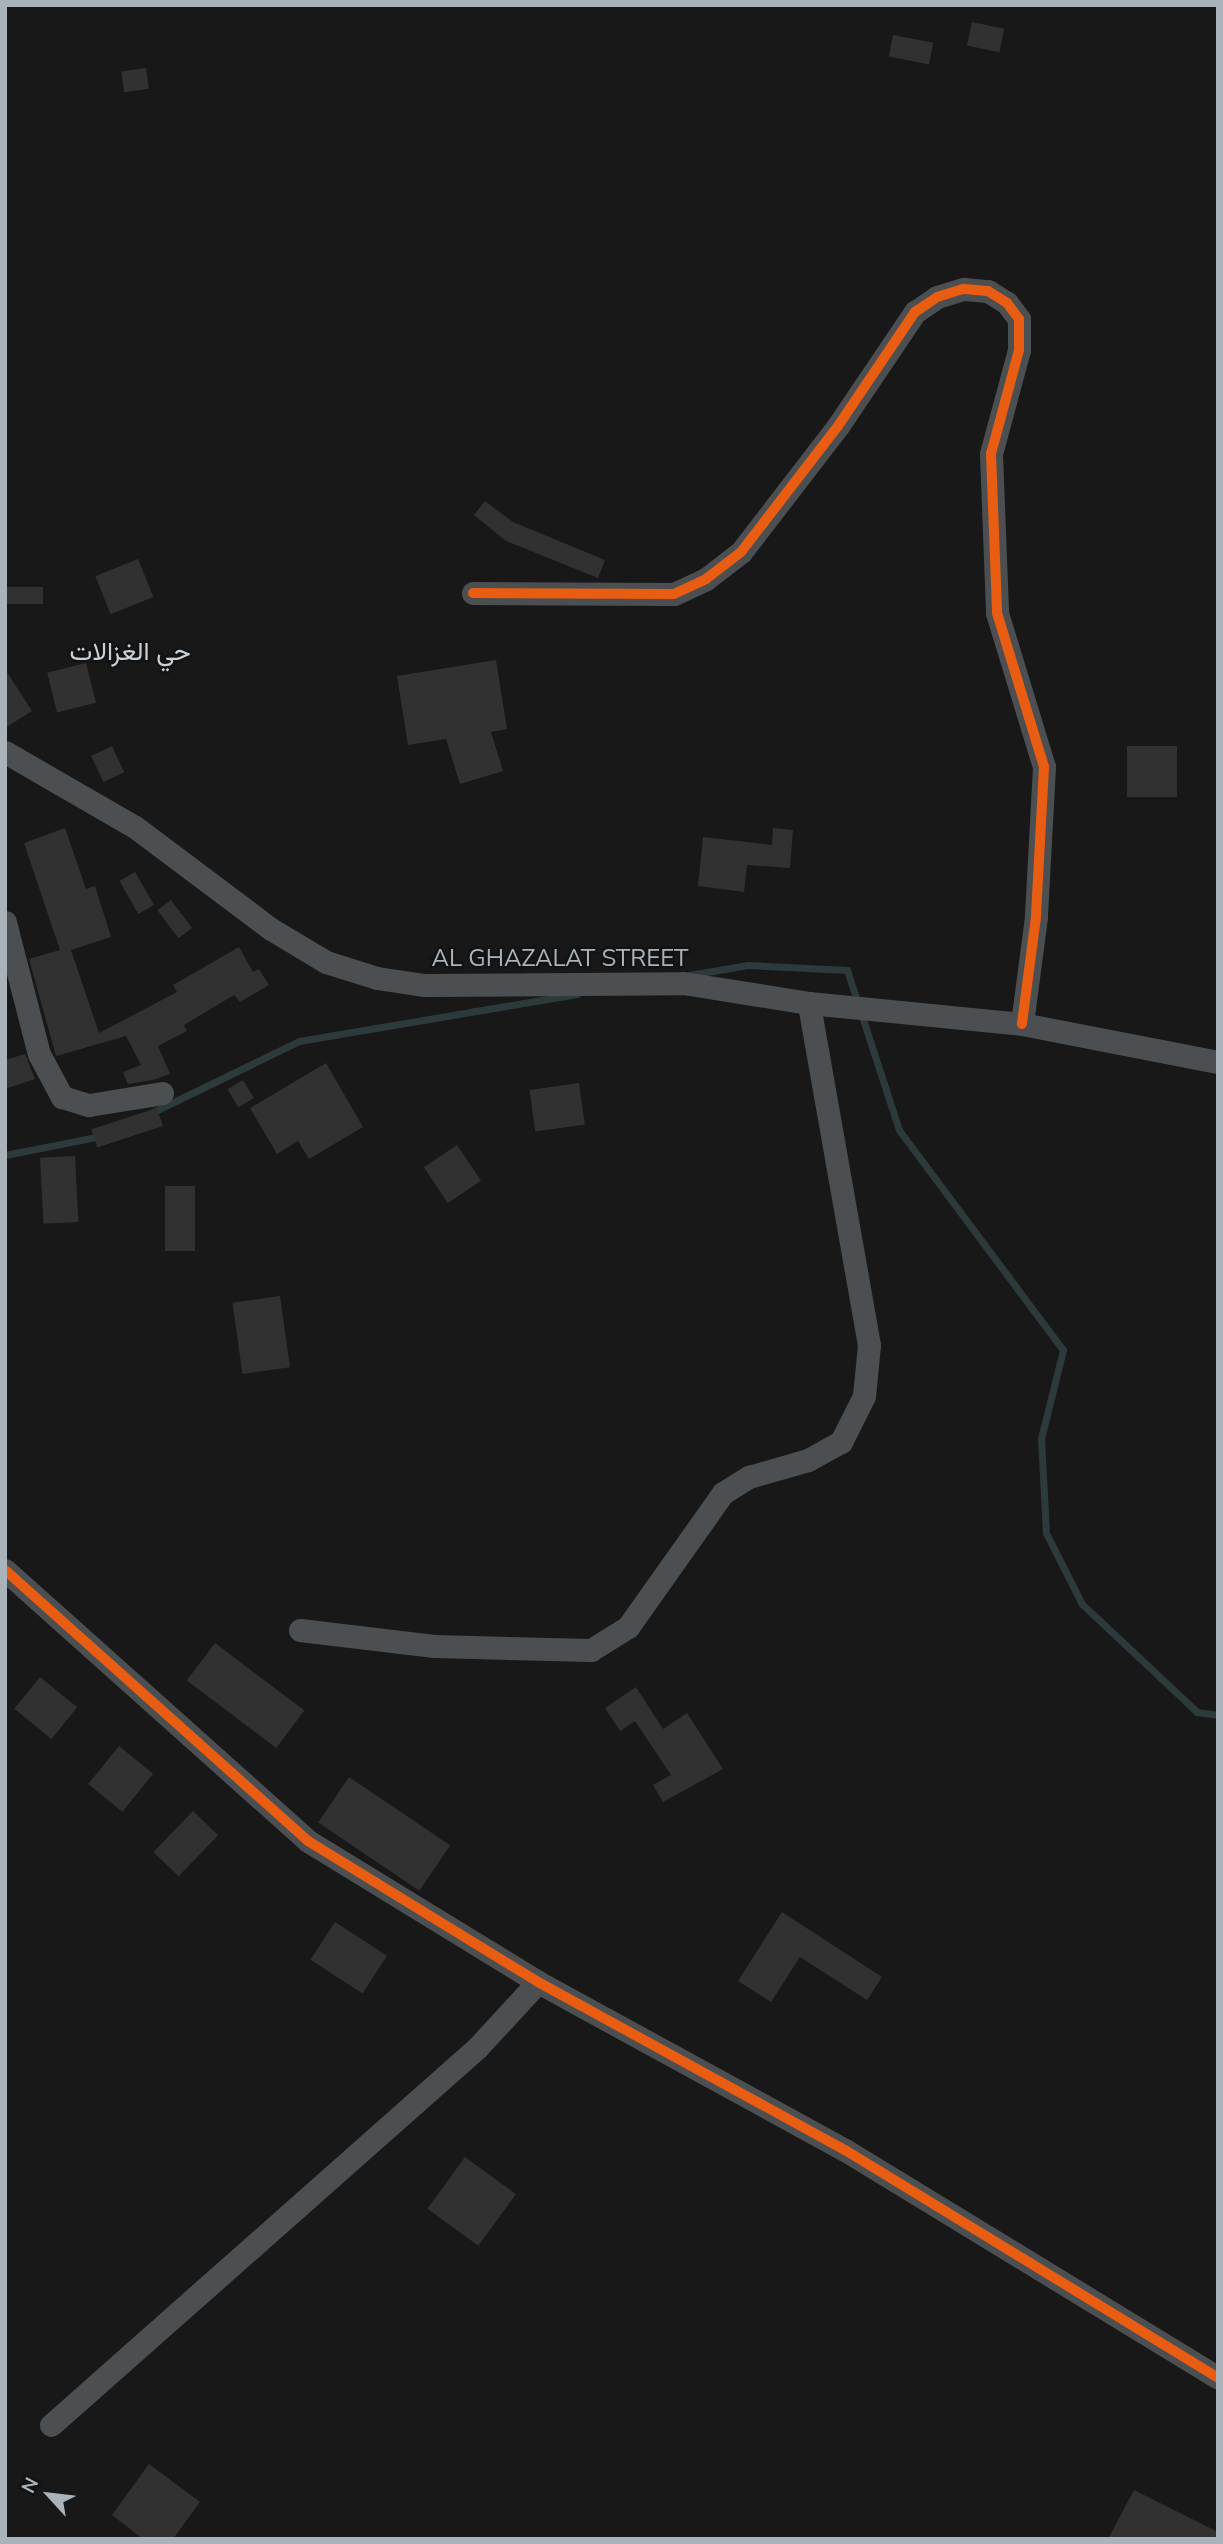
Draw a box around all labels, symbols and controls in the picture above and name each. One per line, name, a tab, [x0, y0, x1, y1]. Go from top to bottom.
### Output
district label: حي الغزالات	[69, 636, 191, 668]
street label: AL GHAZALAT STREET	[432, 945, 688, 973]
north arrow	[14, 2460, 84, 2530]
text: N	[15, 2473, 45, 2498]

